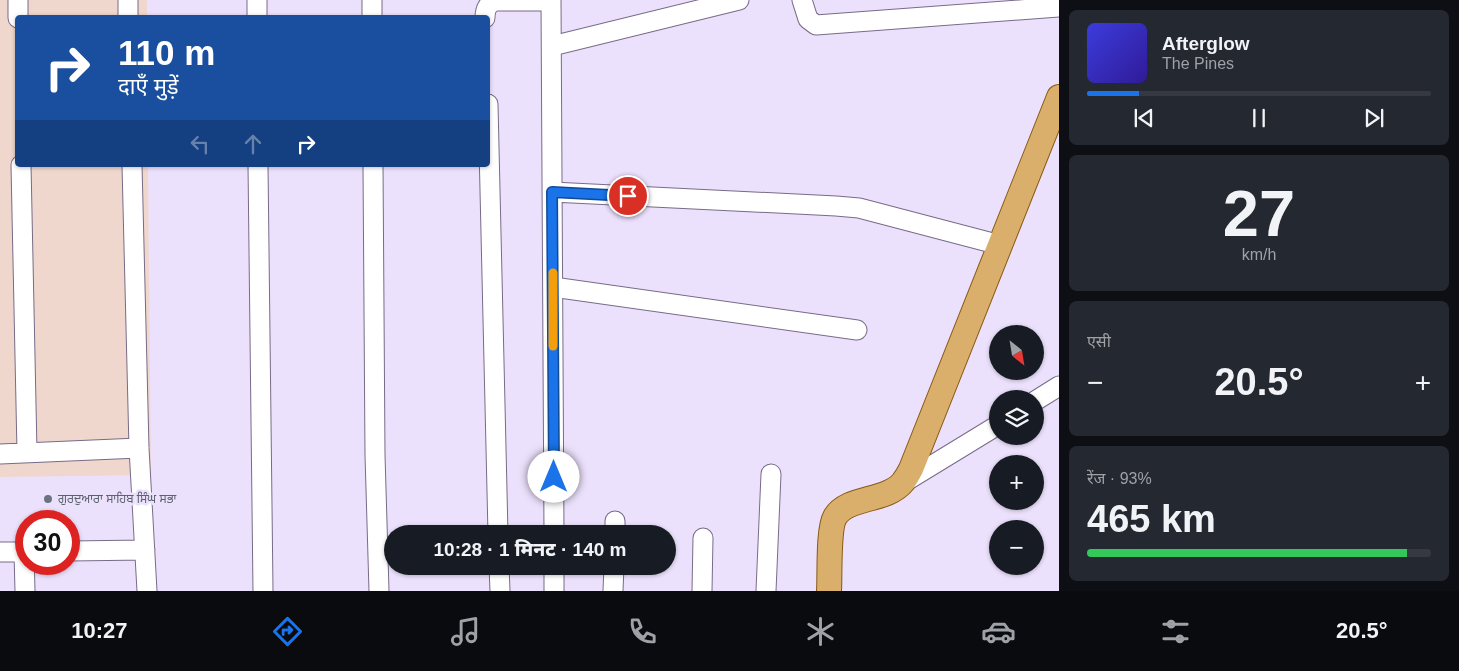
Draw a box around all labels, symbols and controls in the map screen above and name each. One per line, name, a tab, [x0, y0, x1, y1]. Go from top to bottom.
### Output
text: 110 m	[118, 33, 215, 72]
text: Afterglow	[1162, 33, 1250, 54]
icon: right	[35, 35, 100, 100]
text: The Pines	[1162, 55, 1234, 72]
text: दाएँ मुड़ें	[118, 74, 179, 99]
icon: previous	[1130, 104, 1158, 132]
icon: pause	[1245, 104, 1273, 132]
icon: next	[1360, 104, 1388, 132]
icon: left	[186, 130, 214, 158]
icon: ahead	[239, 130, 267, 158]
icon: right	[292, 130, 320, 158]
pin	[607, 175, 649, 217]
text: 27	[1223, 177, 1295, 250]
icon: arrive	[614, 182, 642, 210]
text: km/h	[1242, 246, 1276, 263]
north arrow	[989, 325, 1044, 380]
map controls	[989, 325, 1044, 575]
text: एसी	[1087, 333, 1111, 350]
text: 20.5°	[1214, 361, 1304, 403]
text: −	[1087, 367, 1103, 398]
text: +	[1415, 367, 1431, 398]
button: layers	[989, 390, 1044, 445]
position arrow	[527, 450, 579, 502]
button: +	[989, 455, 1044, 510]
text: रेंज · 93%	[1087, 470, 1152, 487]
place label: ਗੁਰਦੁਆਰਾ ਸਾਹਿਬ ਸਿੰਘ ਸਭਾ	[57, 491, 177, 506]
marker: ਗੁਰਦੁਆਰਾ ਸਾਹਿਬ ਸਿੰਘ ਸਭਾ	[42, 493, 54, 505]
text: 465 km	[1087, 498, 1216, 540]
speed limit sign: 30	[15, 510, 80, 575]
button: −	[989, 520, 1044, 575]
text: 10:28 · 1 मिनट · 140 m	[434, 539, 627, 560]
icon: directions	[270, 614, 305, 649]
icon: music	[448, 614, 483, 649]
icon: phone	[625, 614, 660, 649]
icon: climate	[803, 614, 838, 649]
icon: car	[981, 614, 1016, 649]
icon: filters	[1158, 614, 1193, 649]
text: 10:27	[71, 618, 128, 643]
text: 20.5°	[1336, 618, 1388, 643]

